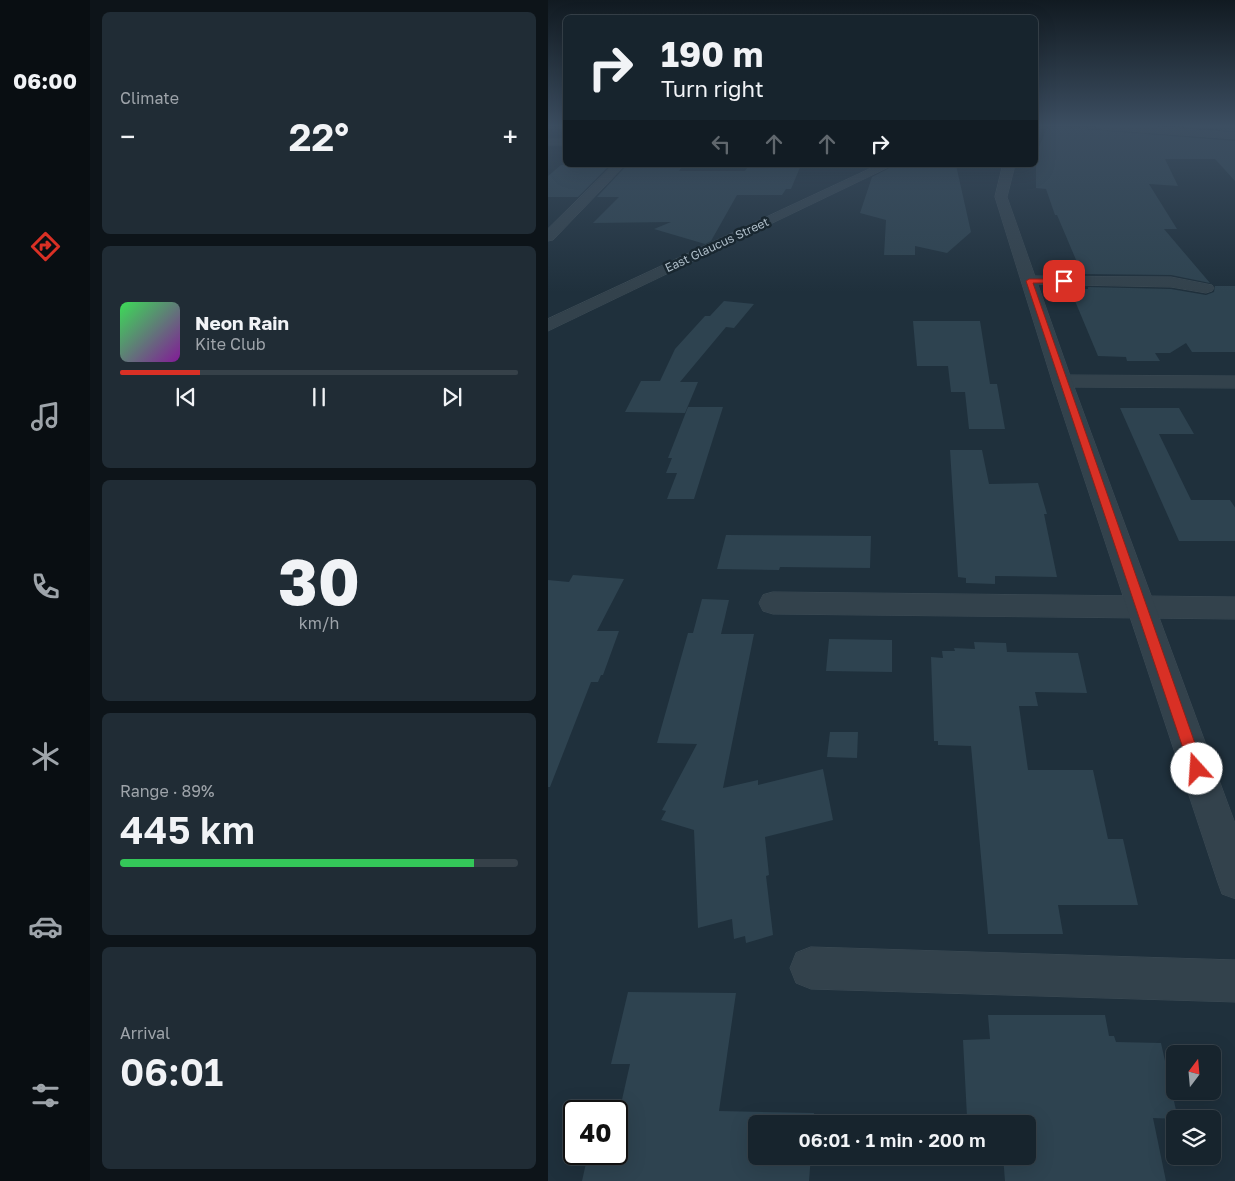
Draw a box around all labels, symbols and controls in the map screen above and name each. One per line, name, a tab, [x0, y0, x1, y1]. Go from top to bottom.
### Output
text: 190 m	[661, 33, 763, 75]
icon: right	[578, 35, 643, 100]
text: 06:00	[13, 67, 77, 94]
text: Turn right	[661, 75, 764, 102]
text: Climate	[120, 88, 179, 108]
text: 22°	[289, 114, 349, 159]
text: −	[120, 120, 135, 153]
text: +	[503, 120, 518, 153]
icon: left	[707, 130, 735, 158]
icon: ahead	[760, 130, 788, 158]
icon: ahead	[813, 130, 841, 158]
icon: right	[866, 130, 894, 158]
street label: East Glaucus Street	[662, 214, 771, 275]
icon: directions	[28, 229, 63, 264]
pin	[1043, 260, 1085, 302]
icon: arrive	[1050, 267, 1078, 295]
text: Neon Rain	[195, 311, 289, 334]
text: Kite Club	[195, 334, 266, 354]
icon: previous	[172, 383, 200, 411]
icon: pause	[305, 383, 333, 411]
icon: next	[438, 383, 466, 411]
icon: music	[28, 399, 63, 434]
text: 30	[278, 541, 360, 619]
icon: phone	[28, 569, 63, 604]
text: km/h	[299, 613, 339, 633]
icon: climate	[28, 739, 63, 774]
position arrow	[1170, 742, 1222, 794]
text: Range · 89%	[120, 781, 214, 801]
text: 445 km	[120, 807, 255, 852]
icon: car	[28, 909, 63, 944]
text: Arrival	[120, 1023, 170, 1043]
north arrow	[1166, 1045, 1220, 1100]
map controls	[1166, 1045, 1221, 1165]
text: 06:01	[120, 1049, 223, 1094]
icon: filters	[28, 1078, 63, 1113]
speed limit sign: 40	[563, 1100, 628, 1165]
button: layers	[1166, 1110, 1221, 1165]
text: 06:01 · 1 min · 200 m	[798, 1128, 986, 1151]

